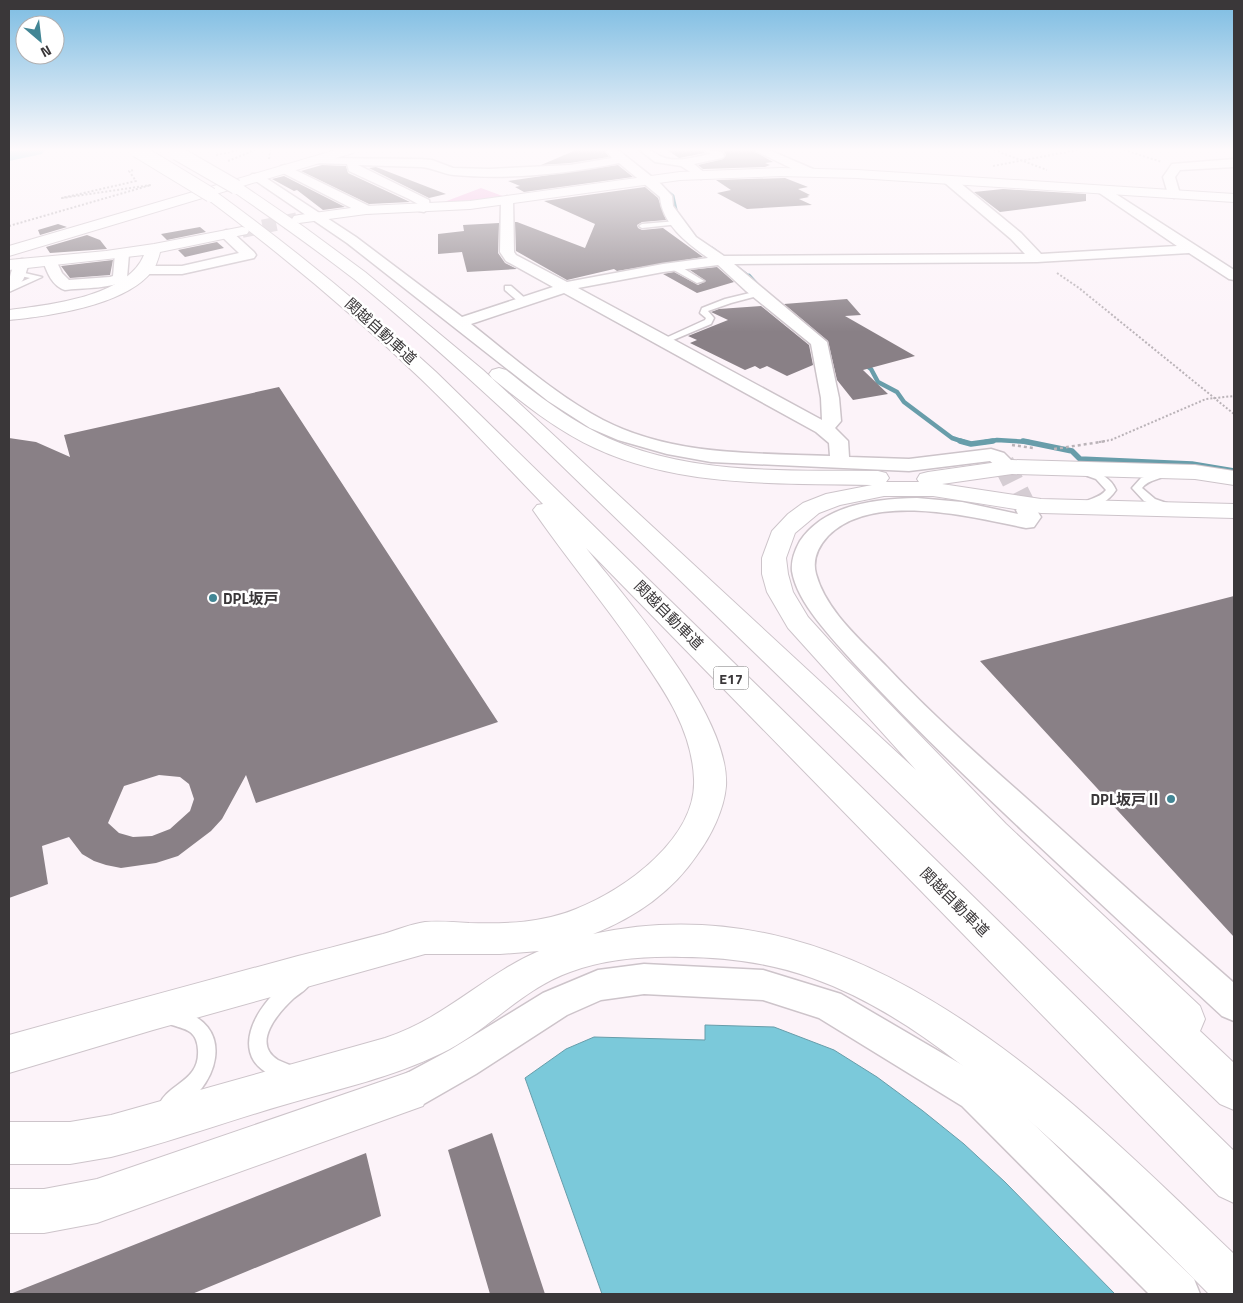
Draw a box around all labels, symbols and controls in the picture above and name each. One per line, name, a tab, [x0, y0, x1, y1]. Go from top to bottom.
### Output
north arrow	[15, 15, 65, 65]
text: N	[37, 40, 56, 63]
street label: 関越自動車道	[340, 292, 422, 370]
street label: 関越自動車道	[629, 575, 709, 655]
place label: DPL坂戸	[223, 587, 279, 610]
marker: DPL坂戸	[207, 592, 219, 604]
road number: E17	[714, 666, 748, 690]
place label: DPL坂戸Ⅱ	[1091, 788, 1161, 811]
marker: DPL坂戸Ⅱ	[1165, 793, 1177, 805]
street label: 関越自動車道	[915, 862, 995, 942]

